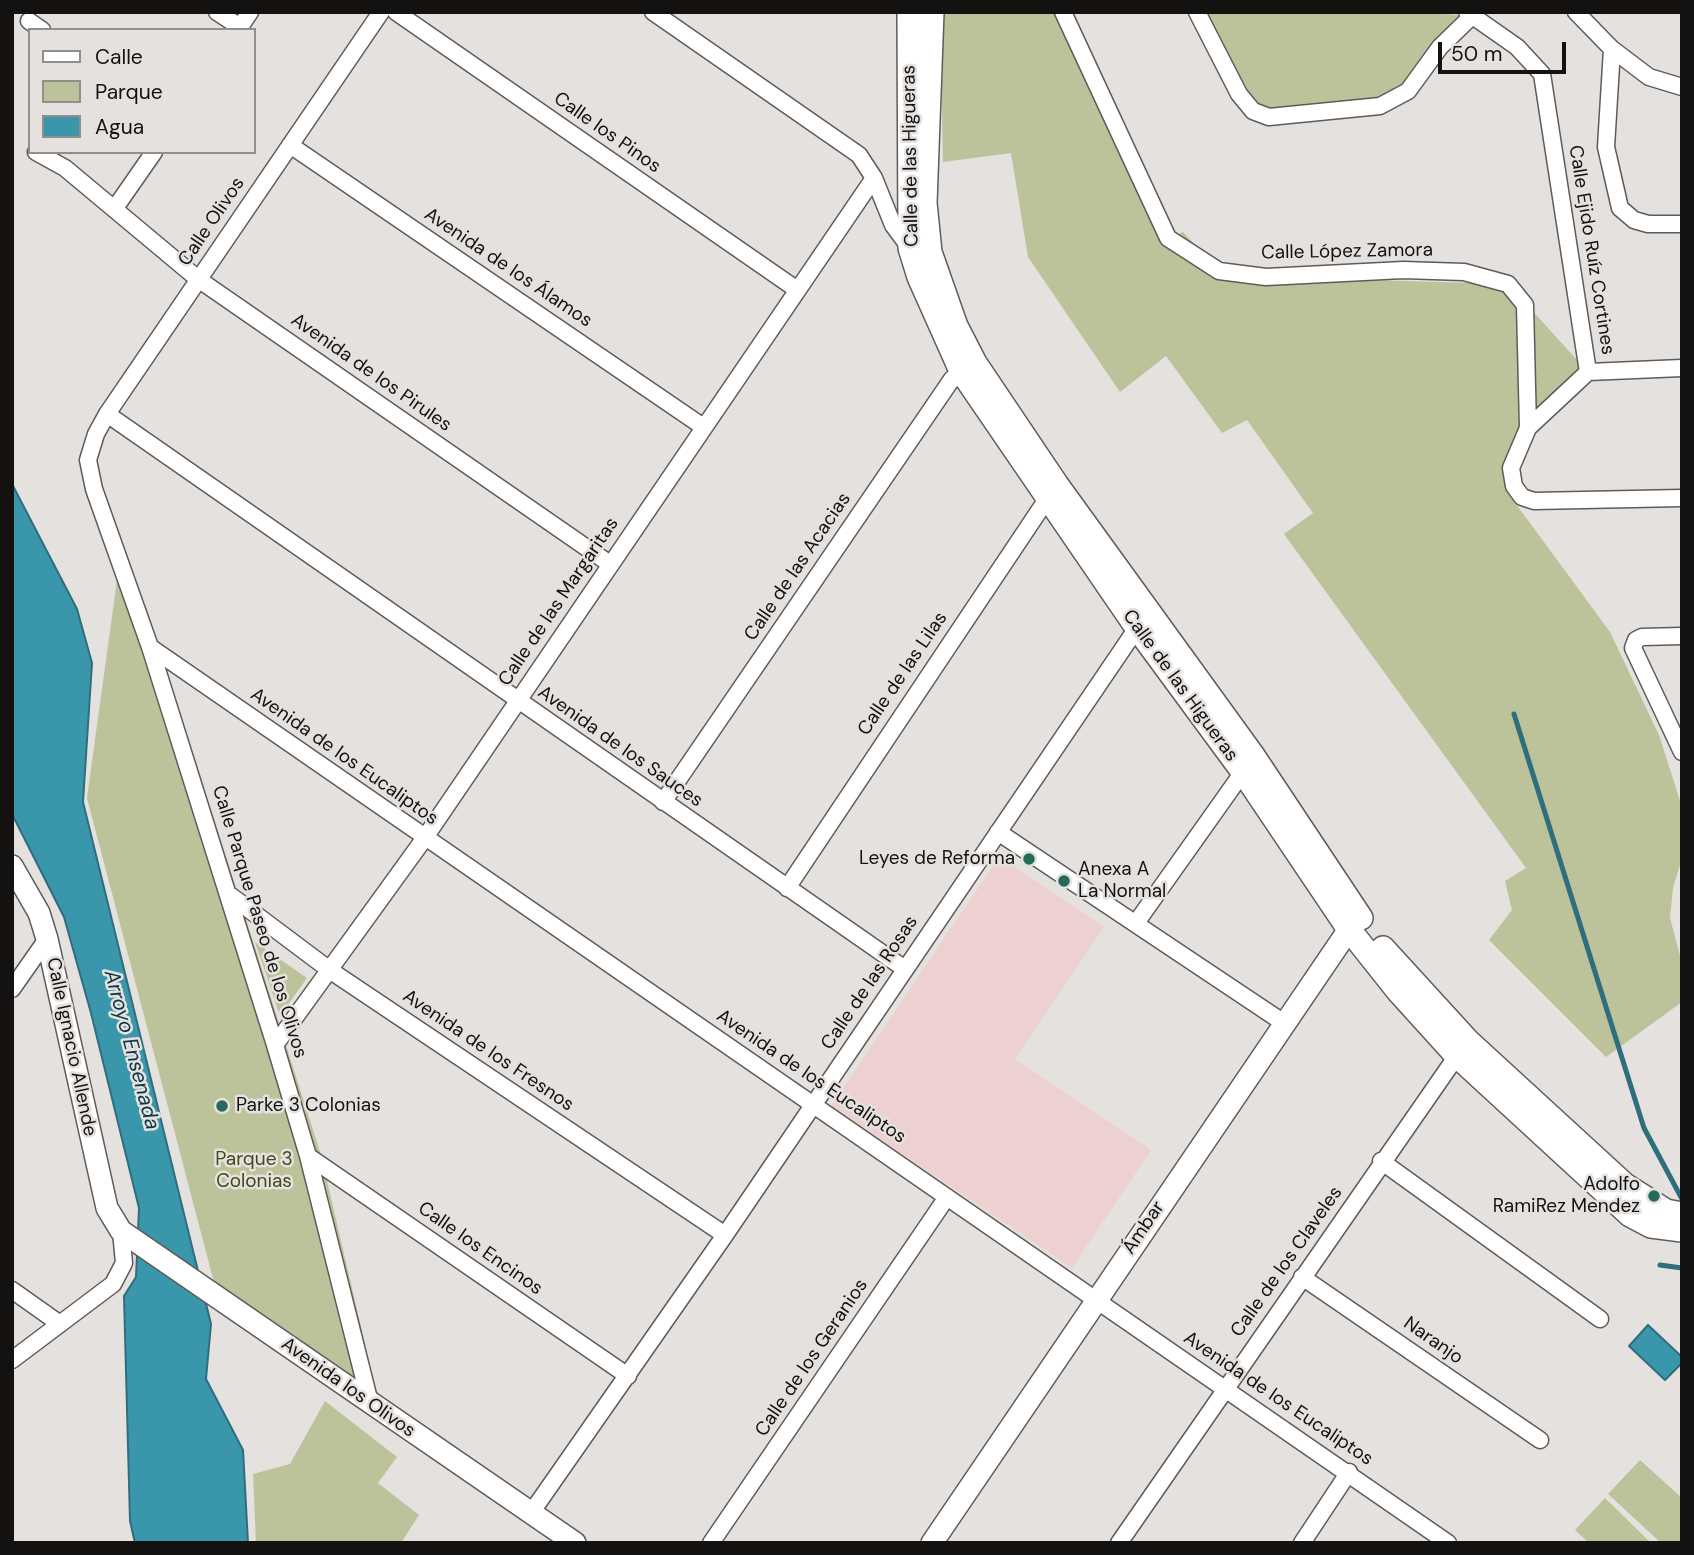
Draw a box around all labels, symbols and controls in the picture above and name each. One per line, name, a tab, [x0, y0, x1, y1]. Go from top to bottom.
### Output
legend	[28, 28, 256, 154]
scale bar	[1442, 28, 1570, 72]
text: 50 m	[1451, 40, 1502, 68]
text: Calle	[95, 43, 143, 71]
street label: Calle de las Higueras	[898, 65, 924, 247]
text: Parque	[95, 78, 163, 106]
street label: Calle los Pinos	[549, 88, 665, 178]
text: Agua	[95, 113, 144, 141]
street label: Calle Ejido Ruíz Cortines	[1563, 144, 1619, 356]
street label: Calle Olivos	[174, 173, 250, 271]
street label: Avenida de los Álamos	[420, 203, 596, 333]
street label: Calle López Zamora	[1261, 239, 1433, 265]
street label: Avenida de los Pirules	[286, 309, 456, 437]
street label: Calle de las Acacias	[740, 489, 856, 645]
street label: Calle de las Margaritas	[494, 513, 624, 691]
street label: Calle de las Higueras	[1117, 606, 1243, 766]
street label: Calle de las Lilas	[853, 608, 953, 740]
street label: Avenida de los Sauces	[533, 681, 707, 813]
street label: Avenida de los Eucaliptos	[246, 684, 442, 830]
street label: Calle Parque Paseo de los Olivos	[207, 783, 311, 1061]
place label: Leyes de Reforma	[859, 848, 1015, 870]
marker: Leyes de Reforma	[1021, 851, 1037, 867]
place label: Anexa A La Normal	[1078, 859, 1166, 903]
marker: Anexa A La Normal	[1056, 873, 1072, 889]
street label: Calle de las Rosas	[817, 912, 923, 1054]
street label: Calle Ignacio Allende	[41, 956, 101, 1138]
water label: Arroyo Ensenada	[98, 967, 164, 1133]
street label: Avenida de los Fresnos	[398, 985, 578, 1117]
street label: Avenida de los Eucaliptos	[712, 1005, 910, 1149]
place label: Parke 3 Colonias	[236, 1095, 381, 1117]
marker: Parke 3 Colonias	[214, 1098, 230, 1114]
park label: Parque 3 Colonias	[215, 1149, 293, 1193]
place label: Adolfo RamiRez Mendez	[1493, 1174, 1640, 1218]
street label: Calle de los Claveles	[1226, 1182, 1348, 1342]
marker: Adolfo RamiRez Mendez	[1646, 1188, 1662, 1204]
street label: Calle los Encinos	[413, 1197, 547, 1301]
street label: Ámbar	[1118, 1197, 1170, 1259]
street label: Calle de los Geranios	[751, 1275, 873, 1441]
street label: Naranjo	[1399, 1312, 1467, 1370]
street label: Avenida de los Eucaliptos	[1179, 1327, 1377, 1471]
street label: Avenida los Olivos	[276, 1333, 420, 1443]

